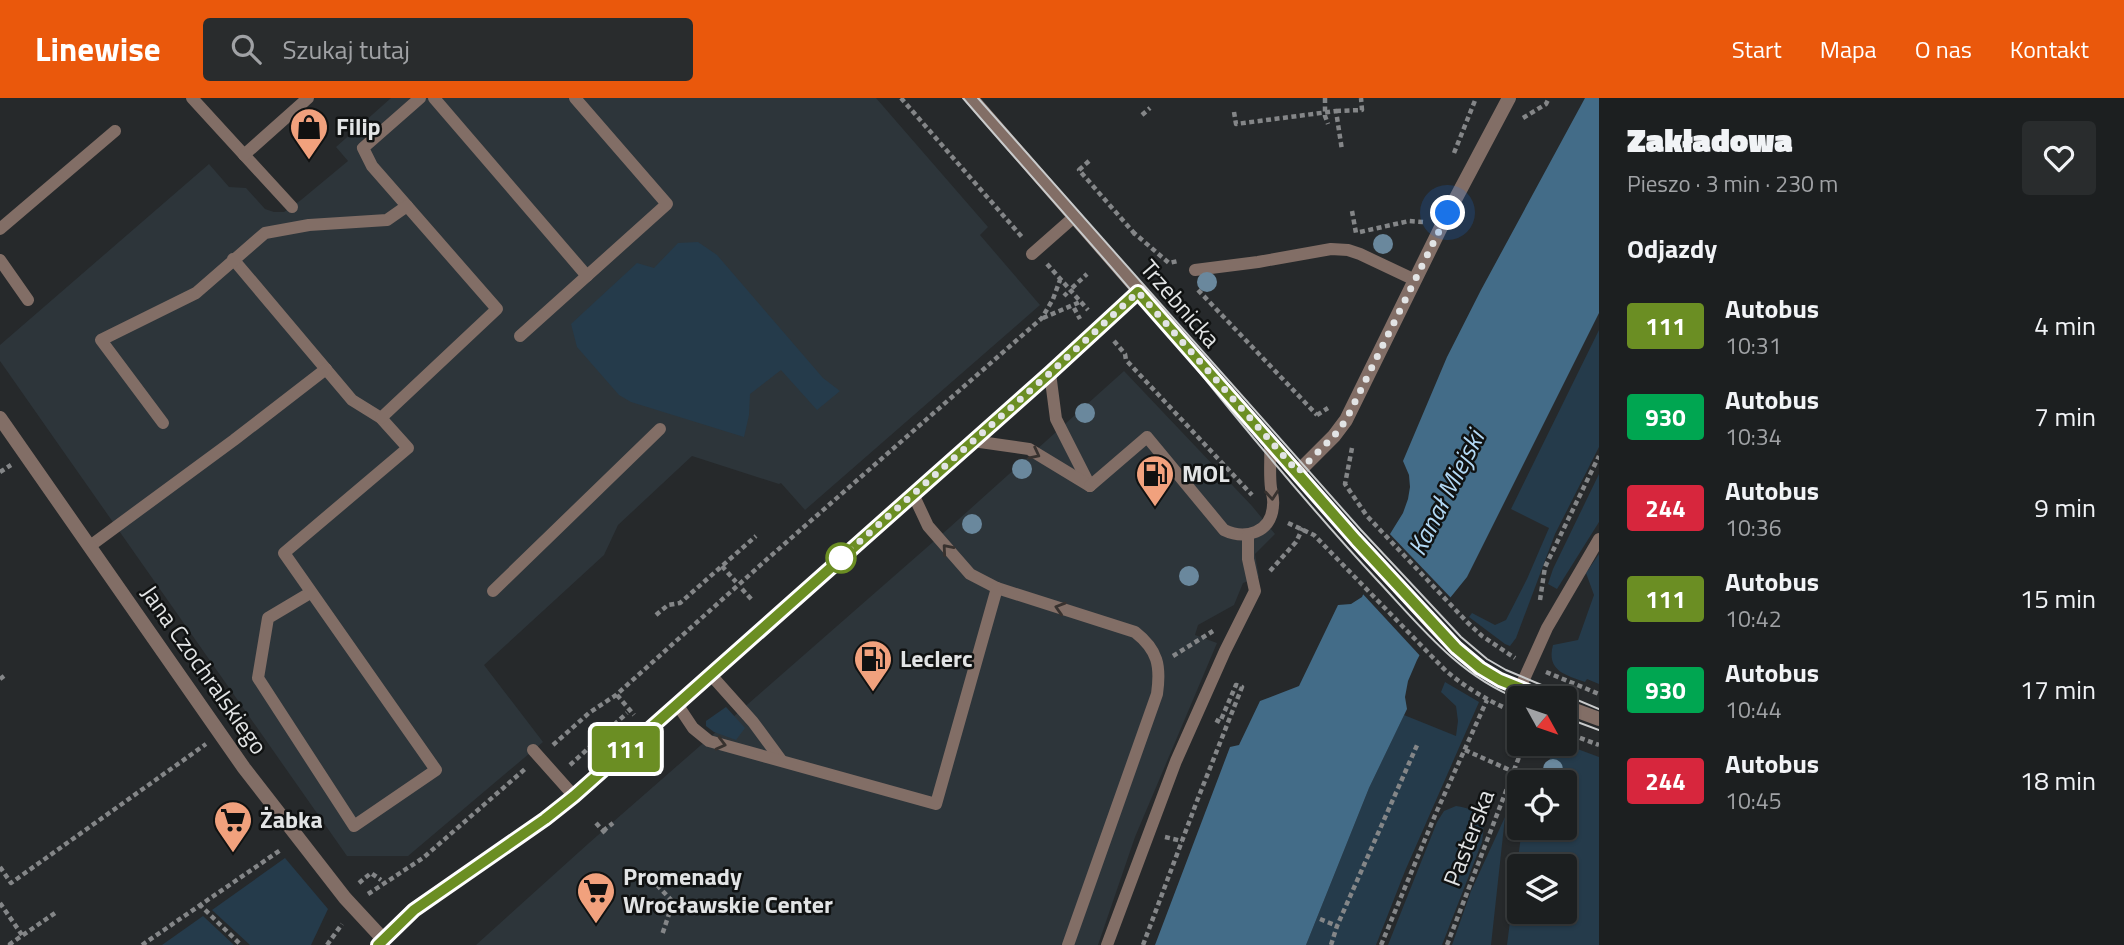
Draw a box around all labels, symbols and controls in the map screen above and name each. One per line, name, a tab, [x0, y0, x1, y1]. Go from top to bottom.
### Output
search box	[203, 18, 693, 81]
text: Linewise	[35, 24, 161, 74]
icon: search	[227, 30, 265, 68]
text: Szukaj tutaj	[283, 30, 410, 69]
text: Start	[1732, 31, 1782, 67]
text: Mapa	[1820, 31, 1877, 67]
text: O nas	[1915, 31, 1972, 67]
text: Kontakt	[2010, 31, 2089, 67]
shop icon: Filip	[288, 106, 330, 161]
place label: Filip	[336, 108, 381, 144]
text: Zakładowa	[1627, 115, 1793, 165]
button: heart	[2022, 121, 2096, 195]
text: Pieszo · 3 min · 230 m	[1627, 166, 1838, 201]
your location	[1430, 195, 1465, 230]
text: Odjazdy	[1627, 229, 1717, 268]
street label: Trzebnicka	[1132, 251, 1229, 355]
text: Autobus	[1725, 289, 1819, 328]
text: 4 min	[2034, 306, 2096, 345]
text: 111	[1645, 308, 1686, 344]
text: 10:31	[1725, 328, 1782, 363]
text: Autobus	[1725, 380, 1819, 419]
text: 7 min	[2034, 397, 2096, 436]
text: 930	[1645, 399, 1686, 435]
text: 10:34	[1725, 419, 1782, 454]
water label: Kanał Miejski	[1397, 421, 1495, 562]
one-way arrow	[1028, 445, 1040, 459]
fuel station icon: MOL	[1134, 453, 1176, 508]
place label: MOL	[1182, 455, 1230, 491]
text: Autobus	[1725, 471, 1819, 510]
text: 9 min	[2034, 488, 2096, 527]
one-way arrow	[1264, 490, 1279, 501]
text: 244	[1645, 490, 1686, 526]
text: 10:36	[1725, 510, 1782, 545]
unlabelled marker	[826, 543, 856, 573]
one-way arrow	[943, 544, 955, 557]
text: Autobus	[1725, 562, 1819, 601]
street label: Jana Czochralskiego	[133, 577, 277, 762]
text: 15 min	[2020, 579, 2096, 618]
text: 111	[1645, 581, 1686, 617]
one-way arrow	[1054, 601, 1066, 616]
text: 10:42	[1725, 601, 1782, 636]
fuel station icon: Leclerc	[852, 638, 894, 693]
place label: Leclerc	[900, 640, 973, 676]
text: Autobus	[1725, 653, 1819, 692]
text: 17 min	[2020, 670, 2096, 709]
text: 930	[1645, 672, 1686, 708]
north arrow	[1507, 686, 1577, 756]
map controls	[1507, 686, 1577, 924]
text: 10:44	[1725, 692, 1782, 727]
line badge: 111	[586, 726, 666, 772]
text: 111	[606, 731, 646, 767]
one-way arrow	[715, 736, 727, 750]
text: Autobus	[1725, 744, 1819, 783]
text: 18 min	[2020, 761, 2096, 800]
text: 244	[1645, 763, 1686, 799]
button: locate	[1507, 770, 1577, 840]
text: 10:45	[1725, 783, 1782, 818]
street label: Pasterska	[1433, 784, 1503, 891]
supermarket icon: Żabka	[212, 799, 254, 854]
place label: Żabka	[260, 801, 323, 837]
button: layers	[1507, 854, 1577, 924]
place label: Promenady Wrocławskie Center	[623, 858, 833, 922]
supermarket icon: Promenady Wrocławskie Center	[575, 870, 617, 925]

